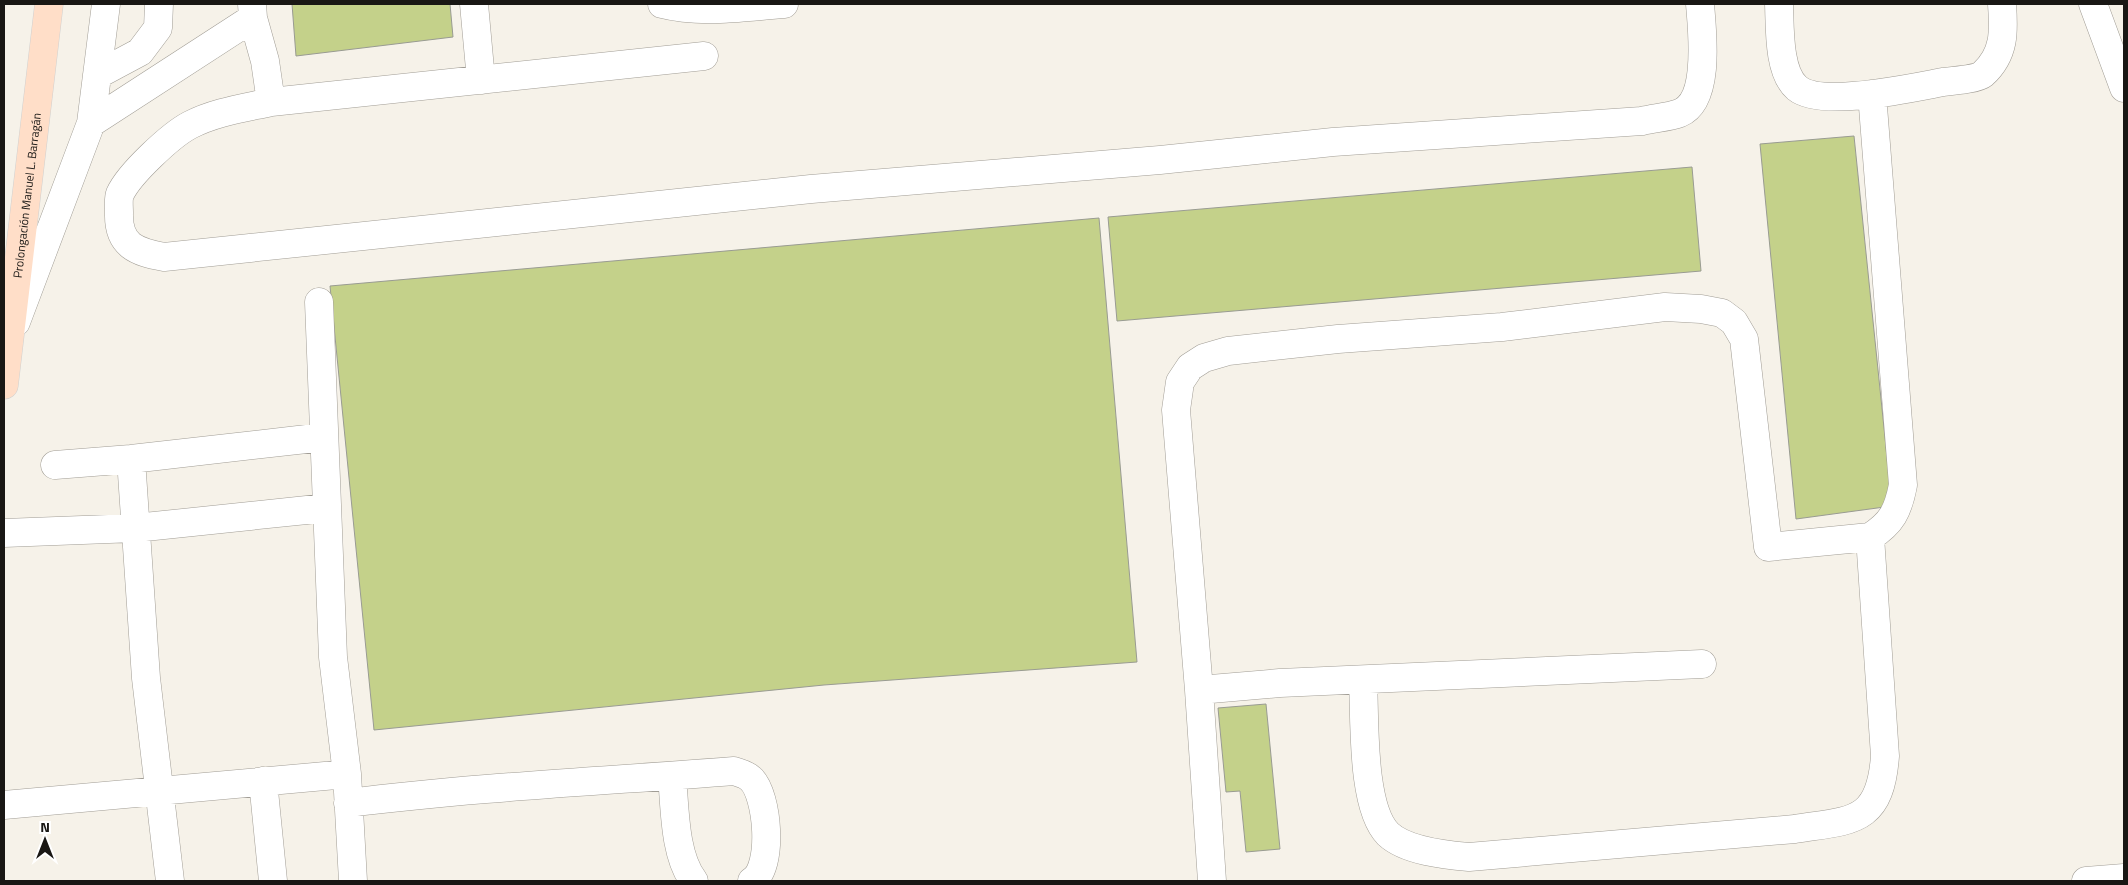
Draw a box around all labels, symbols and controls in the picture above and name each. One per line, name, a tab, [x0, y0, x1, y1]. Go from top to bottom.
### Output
street label: Prolongación Manuel L. Barragán	[7, 112, 46, 279]
north arrow	[20, 815, 70, 865]
text: N	[40, 816, 50, 837]

